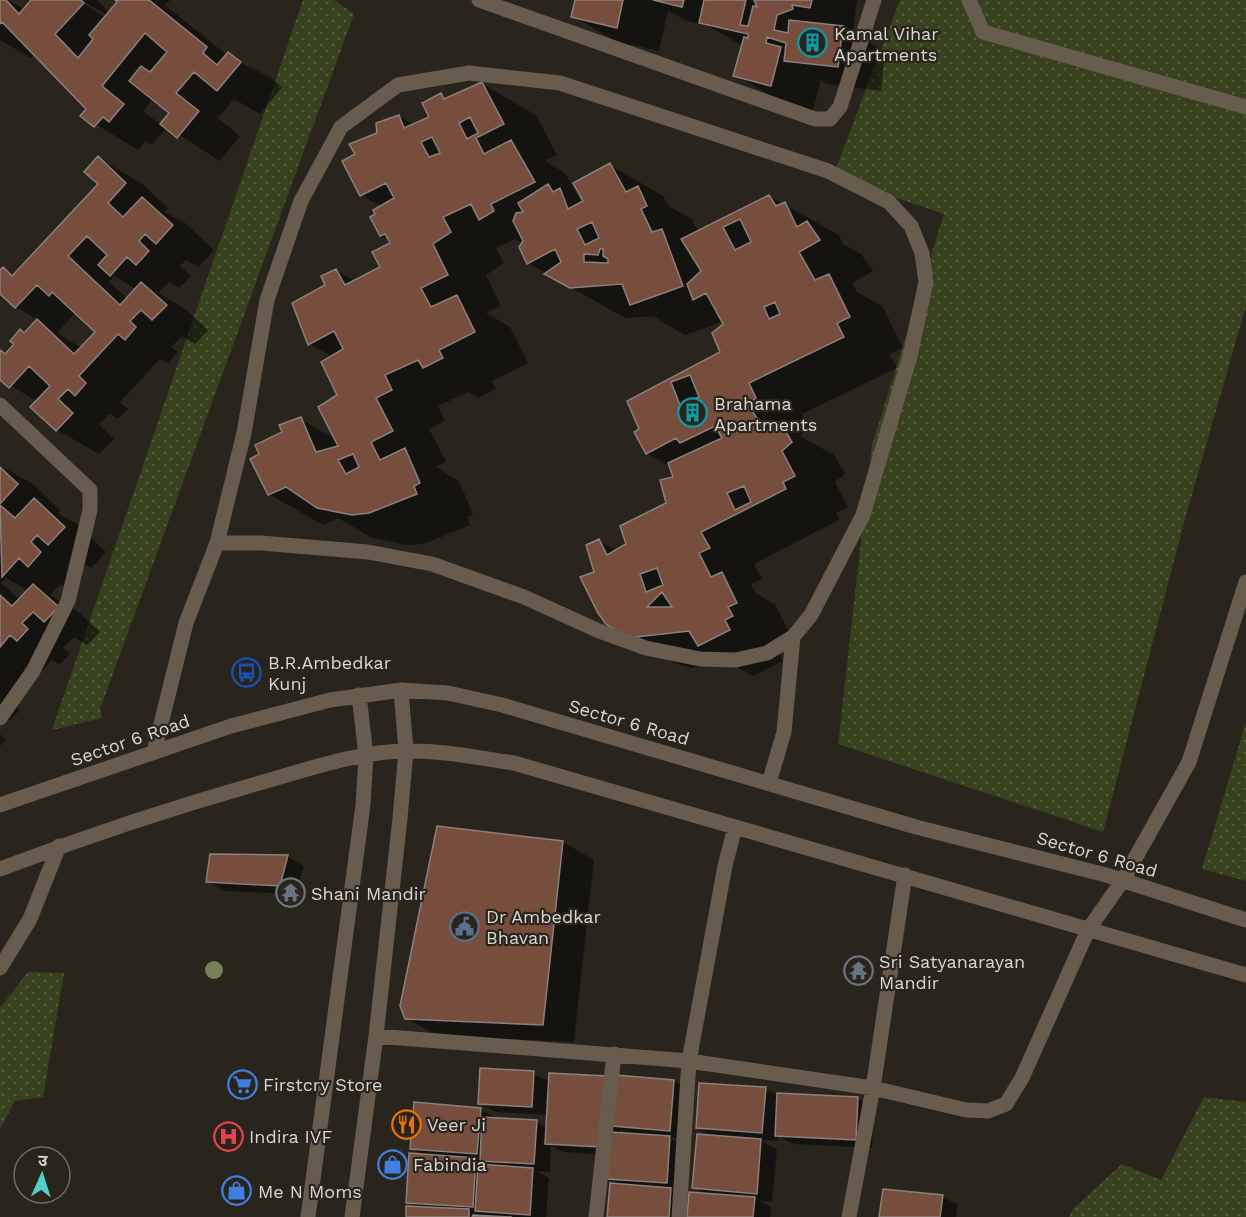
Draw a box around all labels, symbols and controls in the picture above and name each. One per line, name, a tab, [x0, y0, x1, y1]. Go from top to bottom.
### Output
place label: Kamal Vihar Apartments	[834, 23, 939, 65]
building icon: Kamal Vihar Apartments	[797, 27, 829, 59]
place label: Brahama Apartments	[714, 393, 817, 435]
building icon: Brahama Apartments	[677, 397, 709, 429]
place label: B.R.Ambedkar Kunj	[268, 652, 391, 694]
bus stop icon: B.R.Ambedkar Kunj	[231, 656, 263, 688]
street label: Sector 6 Road	[566, 695, 692, 749]
street label: Sector 6 Road	[68, 710, 192, 770]
street label: Sector 6 Road	[1034, 827, 1160, 881]
temple icon: Shani Mandir	[274, 877, 306, 909]
place label: Shani Mandir	[311, 883, 426, 904]
place label: Dr Ambedkar Bhavan	[486, 906, 601, 948]
public building icon: Dr Ambedkar Bhavan	[449, 910, 481, 942]
place label: Sri Satyanarayan Mandir	[879, 951, 1025, 993]
temple icon: Sri Satyanarayan Mandir	[842, 955, 874, 987]
supermarket icon: Firstcry Store	[226, 1068, 258, 1100]
place label: Firstcry Store	[263, 1074, 382, 1095]
restaurant icon: Veer Ji	[390, 1108, 422, 1140]
place label: Veer Ji	[427, 1114, 486, 1135]
hospital icon: Indira IVF	[212, 1120, 244, 1152]
place label: Indira IVF	[249, 1126, 332, 1147]
north arrow	[12, 1145, 72, 1205]
shop icon: Fabindia	[376, 1148, 408, 1180]
text: उ	[38, 1151, 49, 1170]
place label: Fabindia	[413, 1154, 487, 1175]
shop icon: Me N Moms	[221, 1175, 253, 1207]
place label: Me N Moms	[258, 1181, 362, 1202]

